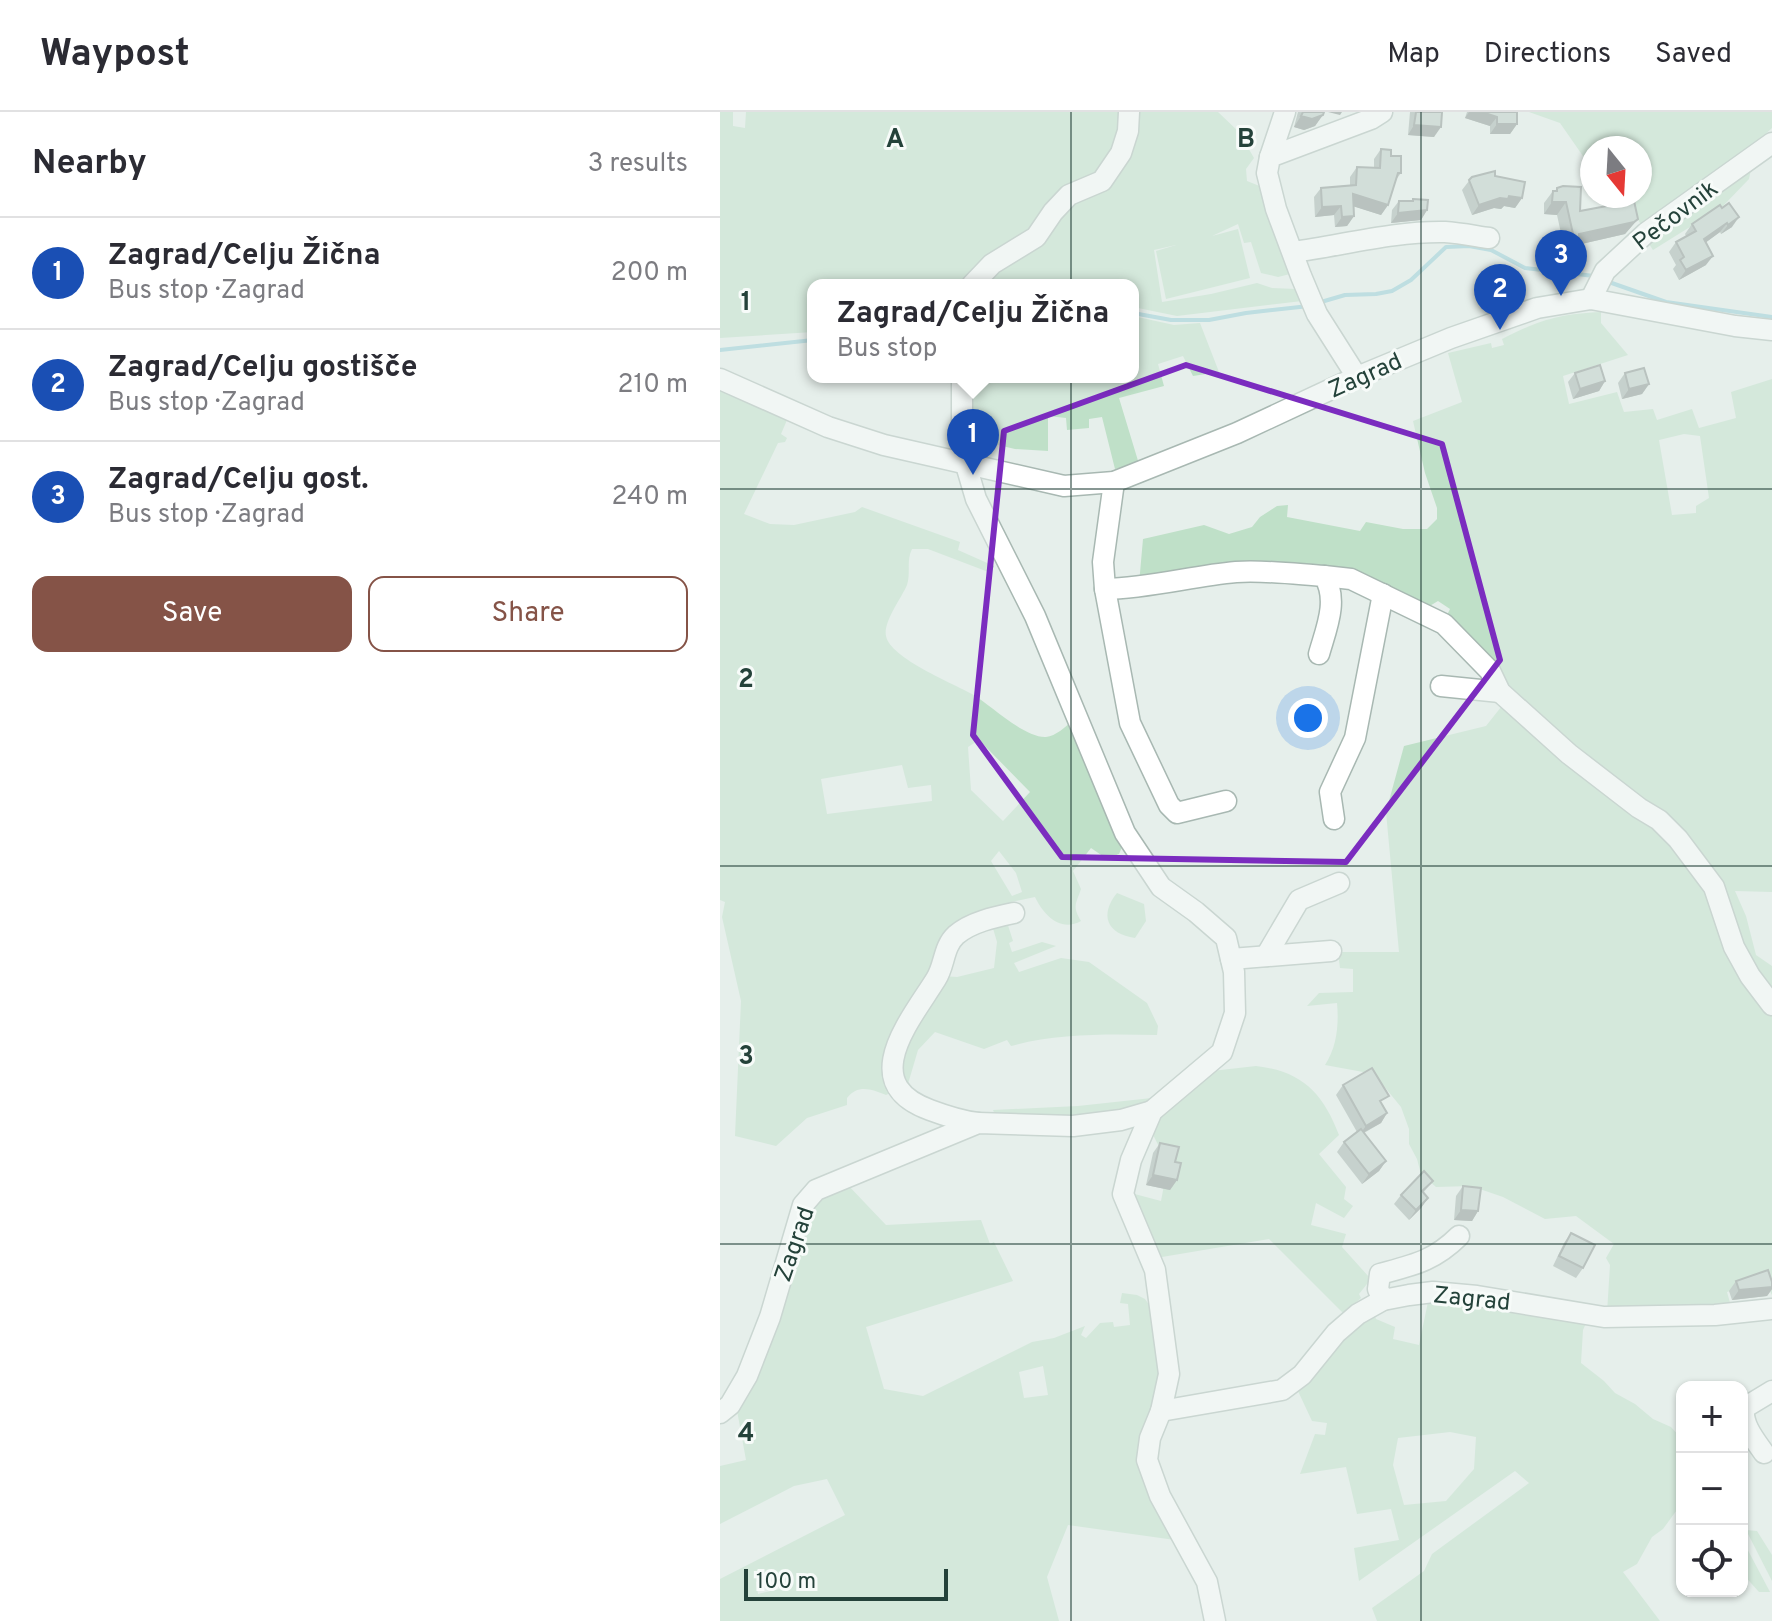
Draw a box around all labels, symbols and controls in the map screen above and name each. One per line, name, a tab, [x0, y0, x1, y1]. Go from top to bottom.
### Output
text: Waypost	[40, 31, 190, 80]
text: Map	[1387, 37, 1440, 73]
text: Directions	[1484, 37, 1611, 73]
text: Saved	[1655, 37, 1732, 73]
text: A	[886, 124, 904, 157]
text: B	[1237, 124, 1255, 157]
north arrow	[1580, 136, 1652, 208]
text: Nearby	[32, 143, 147, 186]
text: 3 results	[588, 148, 688, 181]
street label: Pečovnik	[1628, 175, 1725, 258]
pin: 3	[1535, 230, 1587, 296]
text: Zagrad/Celju Žična	[108, 238, 380, 275]
text: 1	[53, 257, 63, 290]
text: 200 m	[611, 257, 688, 290]
pin: 2	[1474, 264, 1526, 330]
text: Bus stop · Zagrad	[108, 275, 305, 308]
popup	[807, 279, 1139, 383]
text: 1	[741, 287, 751, 320]
text: Zagrad/Celju Žična	[837, 296, 1109, 333]
text: Bus stop	[837, 333, 937, 366]
street label: Zagrad	[1324, 347, 1407, 406]
text: Zagrad/Celju gostišče	[108, 350, 418, 387]
text: 2	[50, 369, 66, 402]
text: 210 m	[618, 369, 688, 402]
text: Bus stop · Zagrad	[108, 387, 305, 420]
pin: 1	[947, 409, 999, 475]
text: Zagrad/Celju gost.	[108, 462, 368, 499]
text: 3	[50, 481, 66, 514]
text: 240 m	[611, 481, 688, 514]
text: Bus stop · Zagrad	[108, 499, 305, 532]
button: Save	[32, 576, 352, 652]
button: Share	[368, 576, 688, 652]
text: 2	[738, 664, 754, 697]
your location	[1288, 698, 1328, 738]
text: 3	[738, 1041, 754, 1074]
street label: Zagrad	[769, 1203, 823, 1286]
street label: Zagrad	[1432, 1281, 1512, 1319]
map controls	[1676, 1381, 1748, 1597]
button: +	[1676, 1381, 1748, 1453]
text: 4	[738, 1418, 754, 1451]
button: −	[1676, 1453, 1748, 1525]
button: locate	[1676, 1525, 1748, 1597]
scale bar	[744, 1565, 948, 1601]
text: 100 m	[756, 1569, 816, 1596]

